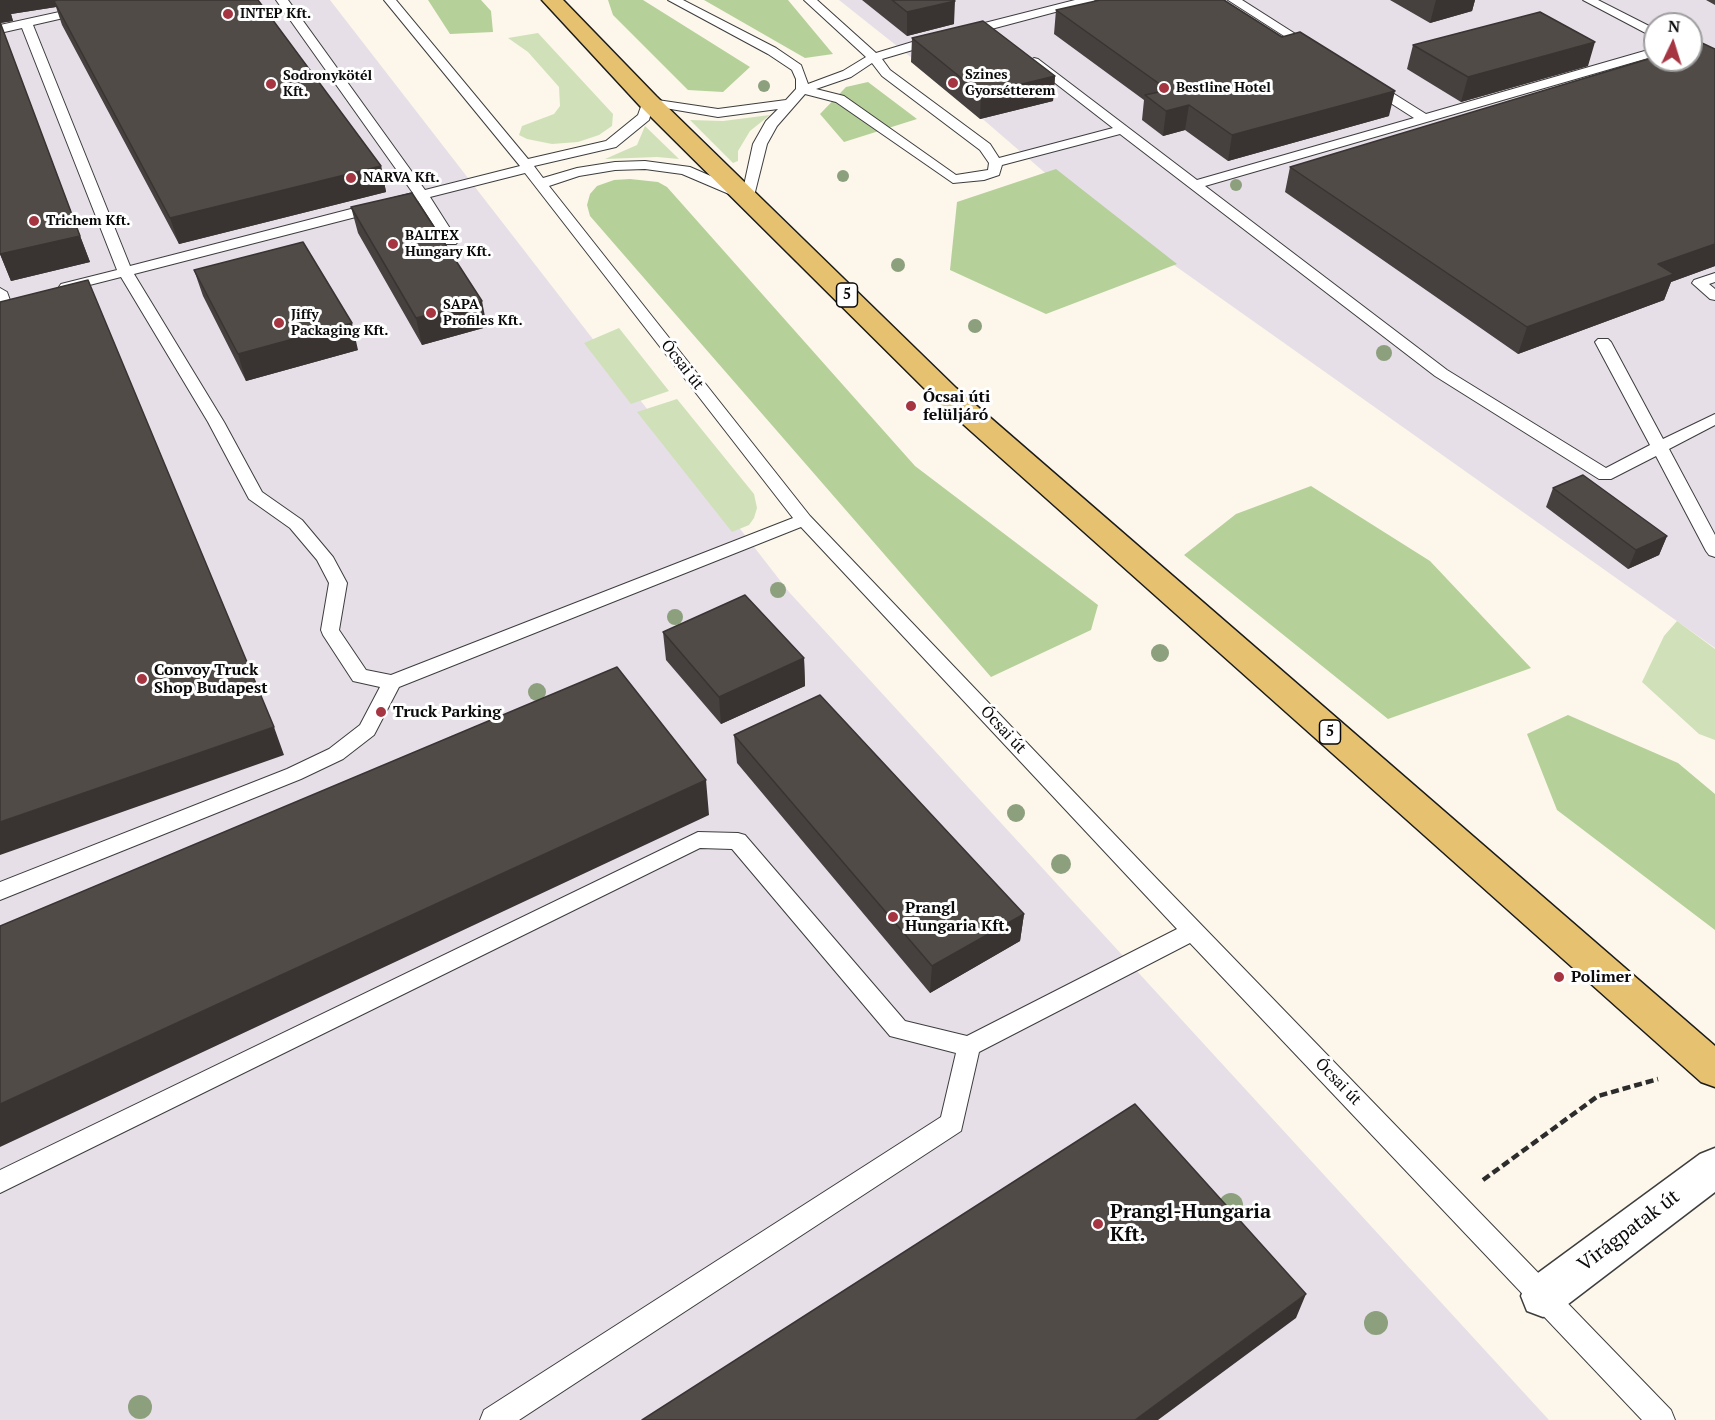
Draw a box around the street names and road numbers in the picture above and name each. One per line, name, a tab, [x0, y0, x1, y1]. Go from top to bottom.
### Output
road number: 5	[836, 283, 858, 307]
street label: Ócsai út	[657, 336, 707, 394]
street label: Ócsai út	[976, 702, 1030, 758]
road number: 5	[1320, 720, 1340, 744]
street label: Ócsai út	[1311, 1054, 1365, 1110]
street label: Virágpatak út	[1573, 1185, 1685, 1277]

